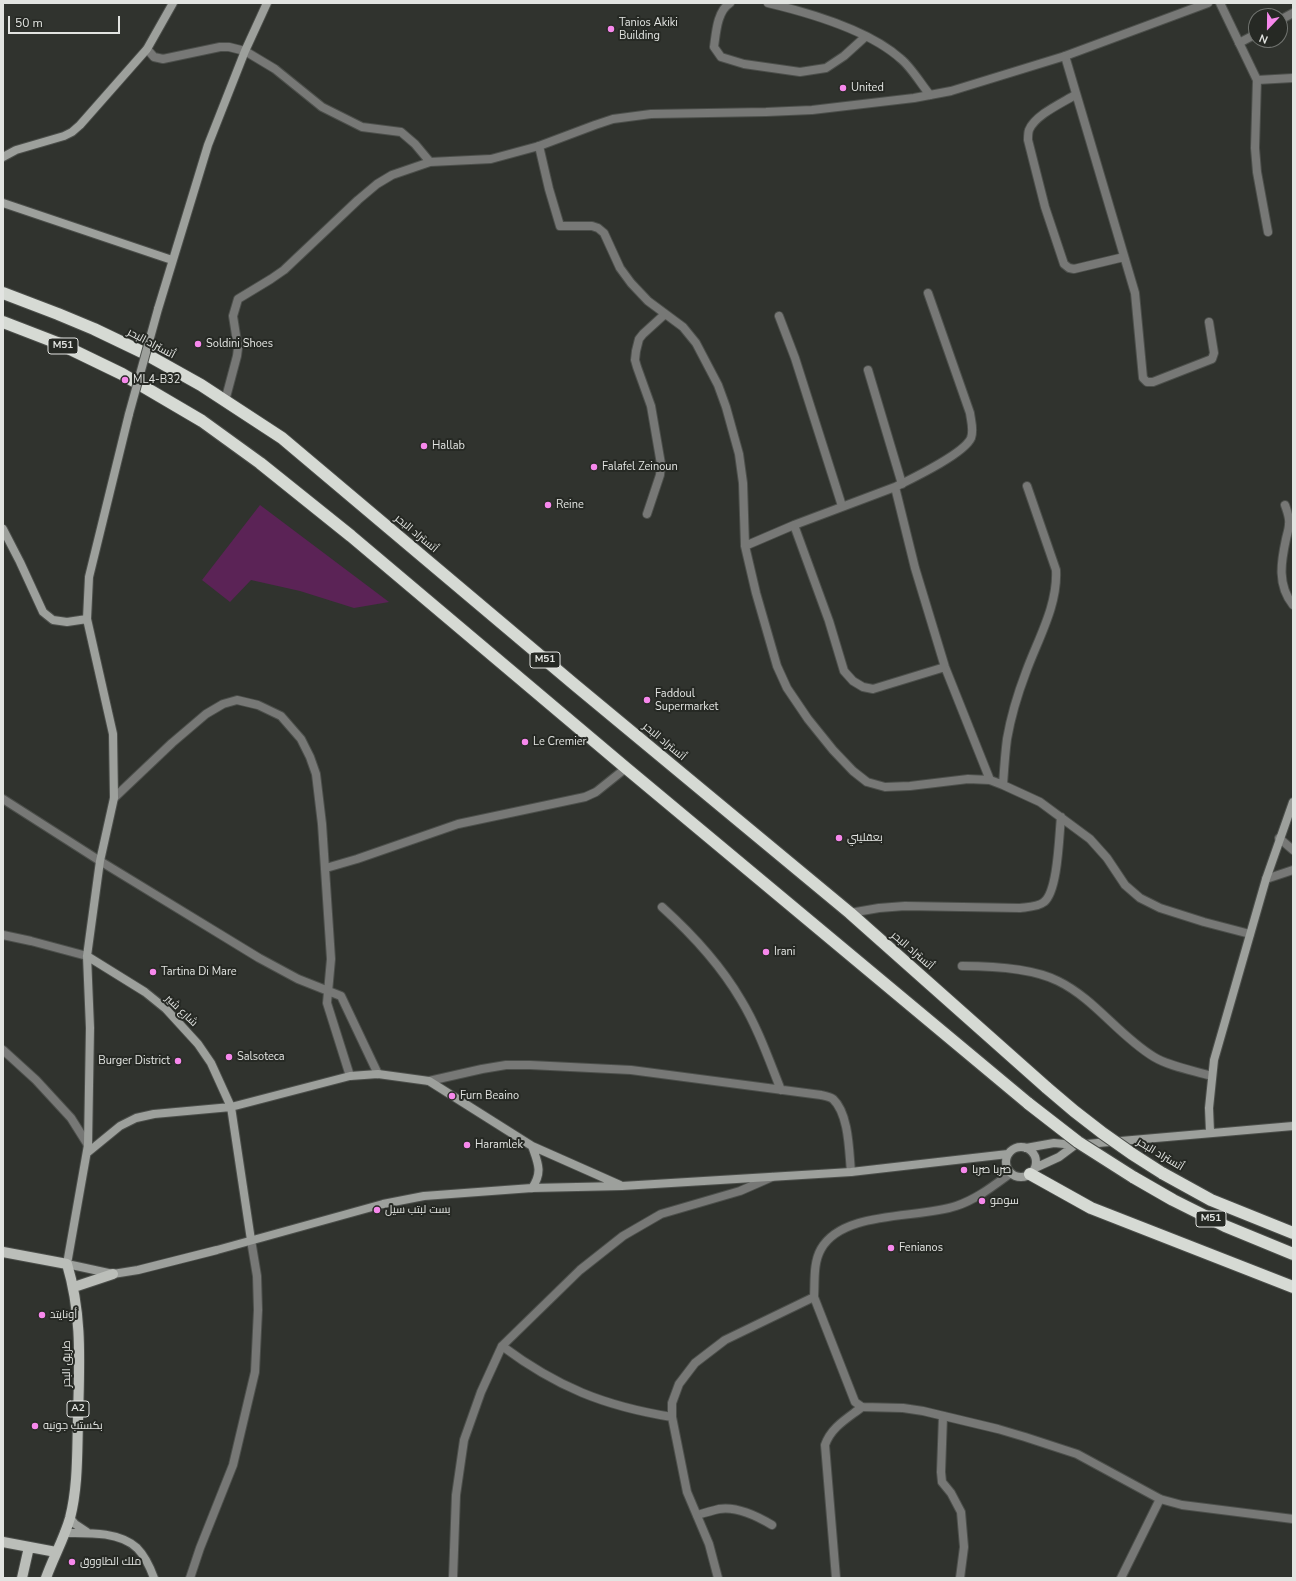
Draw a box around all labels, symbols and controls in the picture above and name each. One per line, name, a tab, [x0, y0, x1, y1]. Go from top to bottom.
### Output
scale bar	[10, 8, 122, 34]
north arrow	[1248, 8, 1288, 48]
text: 50 m	[15, 15, 43, 31]
place label: Tanios Akiki Building	[619, 16, 678, 42]
marker: Tanios Akiki Building	[606, 24, 616, 34]
text: N	[1257, 30, 1270, 47]
place label: United	[851, 81, 884, 95]
marker: United	[838, 83, 848, 93]
street label: أتستراد البحر	[125, 326, 177, 362]
place label: Soldini Shoes	[206, 337, 273, 351]
road number: M51	[48, 338, 78, 354]
marker: Soldini Shoes	[193, 339, 203, 349]
place label: ML4-B32	[133, 373, 180, 387]
marker: ML4-B32	[120, 375, 130, 385]
place label: Hallab	[432, 439, 465, 453]
marker: Hallab	[419, 441, 429, 451]
place label: Falafel Zeinoun	[602, 460, 678, 474]
marker: Falafel Zeinoun	[589, 462, 599, 472]
place label: Reine	[556, 498, 584, 512]
marker: Reine	[543, 500, 553, 510]
street label: أتستراد البحر	[392, 512, 440, 556]
road number: M51	[530, 652, 560, 668]
place label: Faddoul Supermarket	[655, 687, 718, 713]
marker: Faddoul Supermarket	[642, 695, 652, 705]
street label: أتستراد البحر	[640, 720, 688, 764]
place label: Le Cremier	[533, 735, 586, 749]
marker: Le Cremier	[520, 737, 530, 747]
place label: بعقليني	[847, 831, 883, 845]
marker: بعقليني	[834, 833, 844, 843]
street label: أتستراد البحر	[888, 929, 936, 973]
place label: Irani	[774, 945, 795, 959]
marker: Irani	[761, 947, 771, 957]
place label: Tartina Di Mare	[161, 965, 237, 979]
marker: Tartina Di Mare	[148, 967, 158, 977]
street label: شارع شير	[162, 992, 200, 1030]
place label: Salsoteca	[237, 1050, 285, 1064]
marker: Salsoteca	[224, 1052, 234, 1062]
place label: Burger District	[98, 1054, 170, 1068]
marker: Burger District	[173, 1056, 183, 1066]
place label: Furn Beaino	[460, 1089, 519, 1103]
marker: Furn Beaino	[447, 1091, 457, 1101]
street label: أتستراد البحر	[1134, 1136, 1186, 1174]
place label: Haramlek	[475, 1138, 523, 1152]
marker: Haramlek	[462, 1140, 472, 1150]
place label: صربا صربا	[972, 1163, 1011, 1177]
marker: صربا صربا	[959, 1165, 969, 1175]
place label: سومو	[990, 1194, 1019, 1208]
marker: سومو	[977, 1196, 987, 1206]
place label: بست لبتب سيل	[385, 1203, 451, 1217]
marker: بست لبتب سيل	[372, 1205, 382, 1215]
road number: M51	[1196, 1211, 1226, 1227]
place label: Fenianos	[899, 1241, 943, 1255]
marker: Fenianos	[886, 1243, 896, 1253]
place label: أونايتد	[50, 1308, 77, 1322]
marker: أونايتد	[37, 1310, 47, 1320]
street label: طريق البحر	[60, 1340, 74, 1388]
road number: A2	[67, 1401, 89, 1417]
place label: بكستب جونيه	[43, 1419, 103, 1433]
marker: بكستب جونيه	[30, 1421, 40, 1431]
place label: ملك الطاووق	[80, 1555, 141, 1569]
marker: ملك الطاووق	[67, 1557, 77, 1567]

